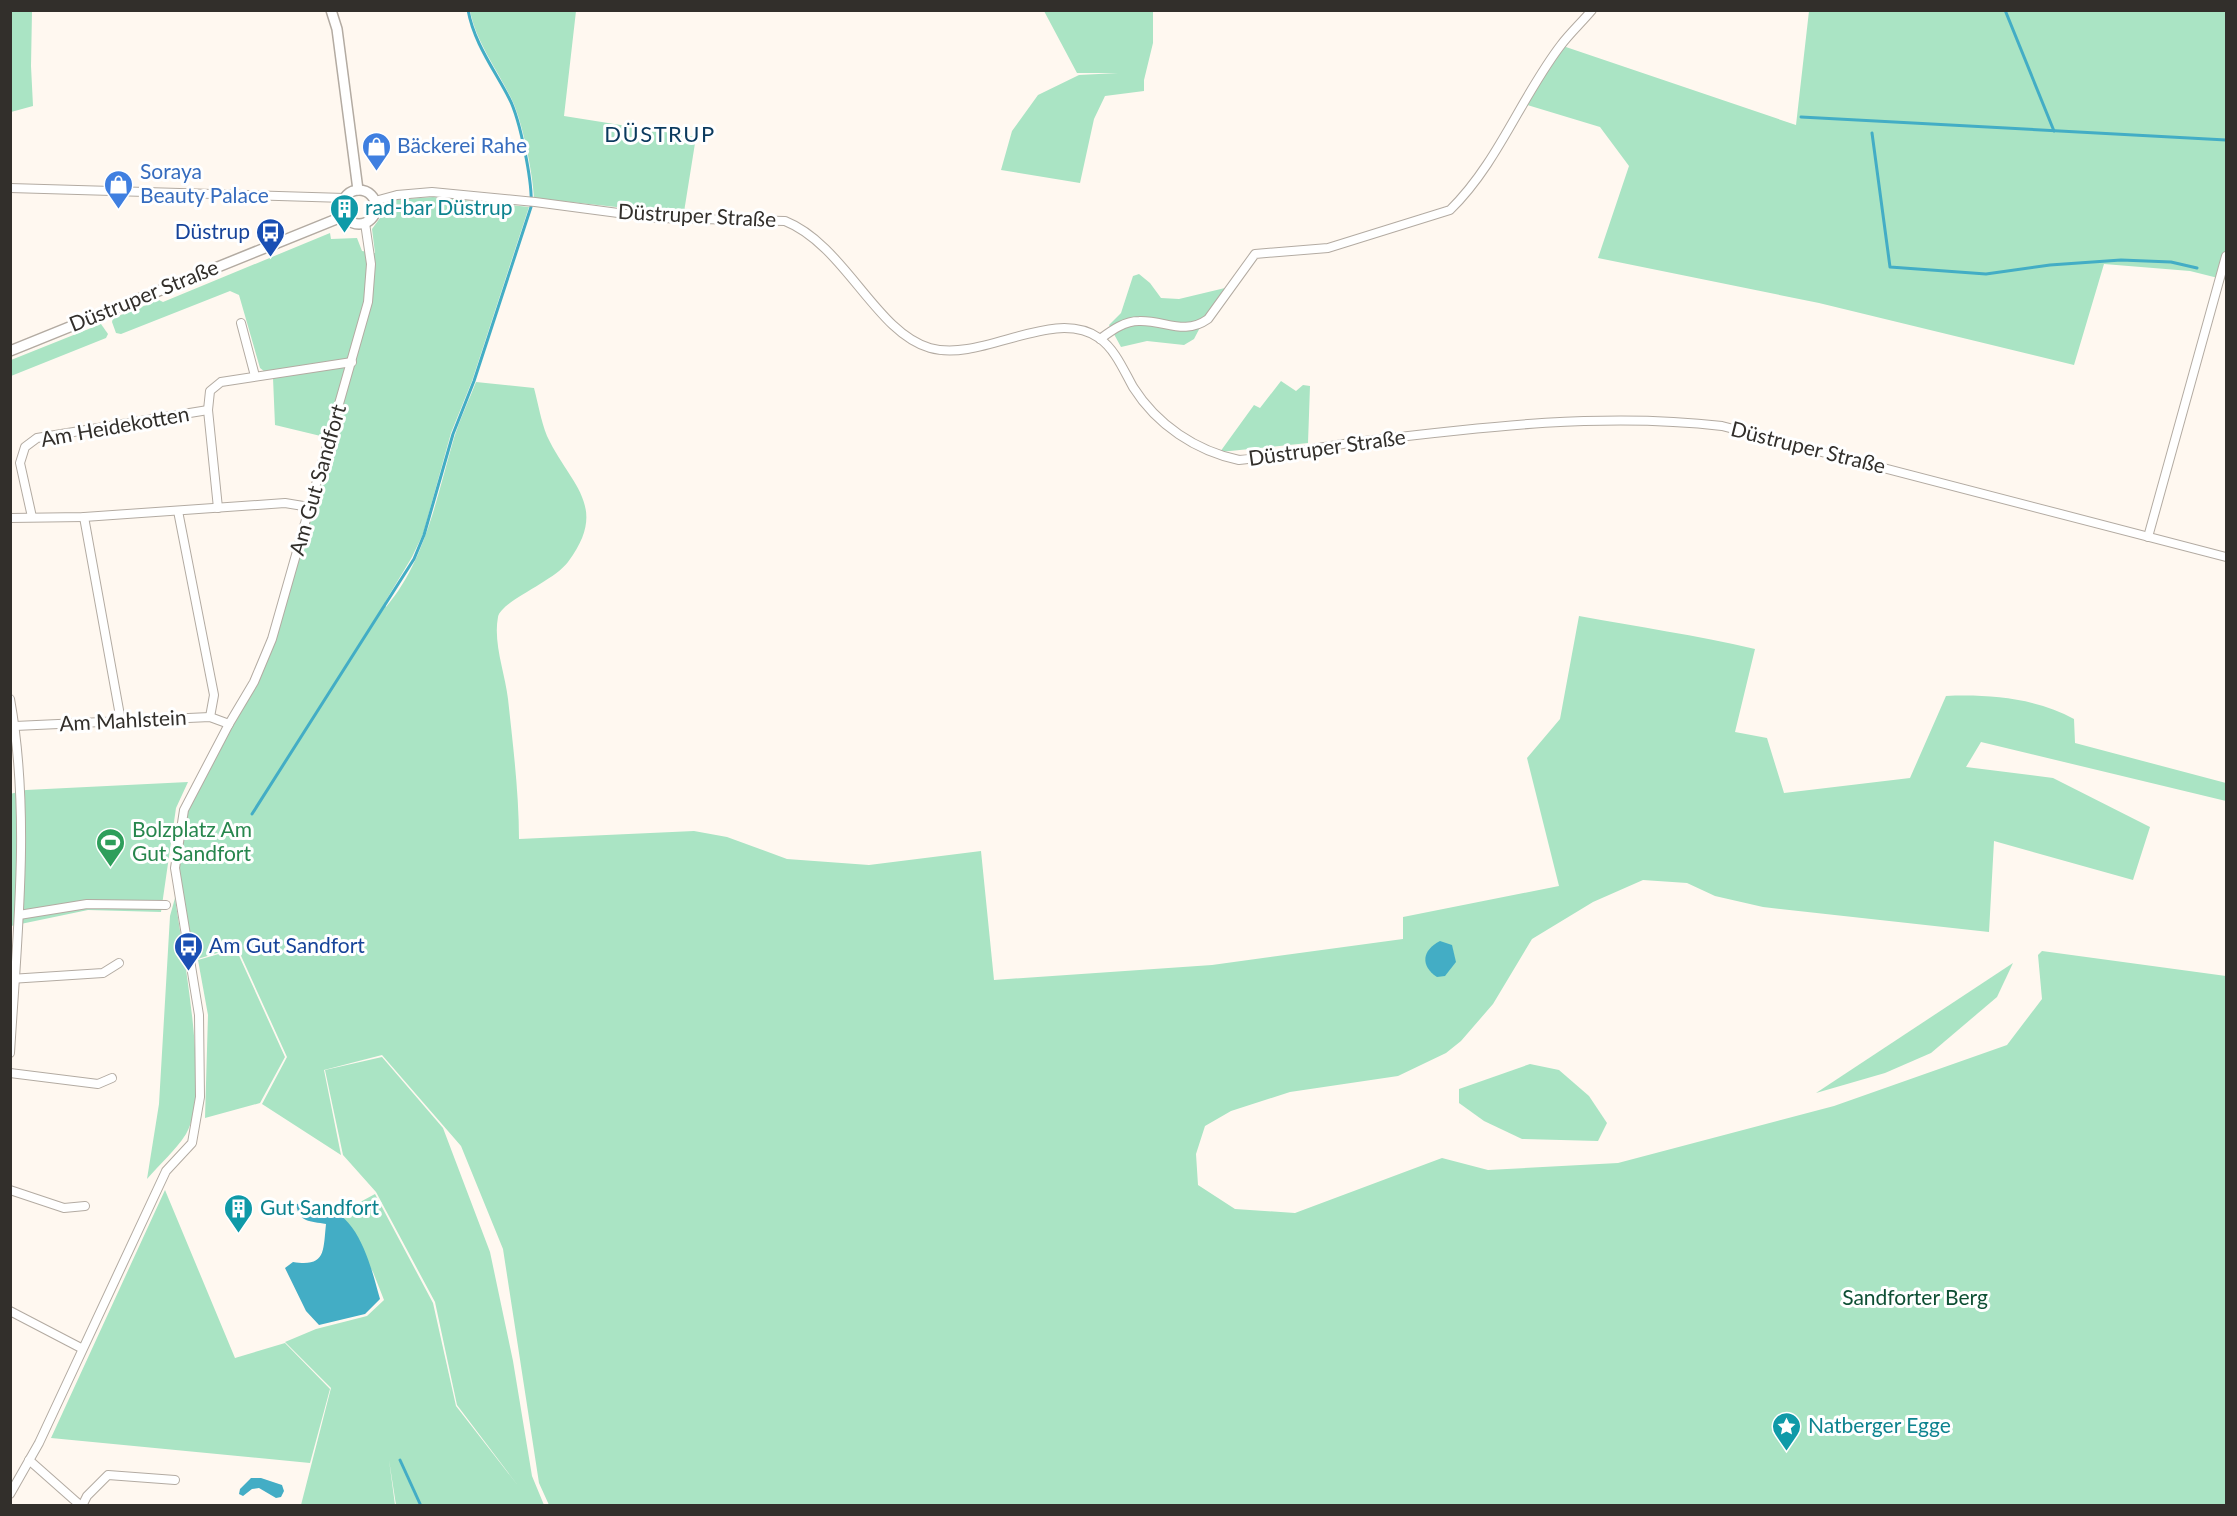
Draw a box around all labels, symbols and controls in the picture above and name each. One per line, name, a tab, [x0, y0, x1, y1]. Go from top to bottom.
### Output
district label: DÜSTRUP	[604, 120, 716, 147]
shop icon: Bäckerei Rahe	[360, 130, 392, 172]
place label: Bäckerei Rahe	[397, 132, 527, 157]
place label: Soraya Beauty Palace	[140, 158, 269, 207]
shop icon: Soraya Beauty Palace	[103, 168, 135, 210]
building icon: rad-bar Düstrup	[328, 192, 360, 234]
place label: rad-bar Düstrup	[365, 194, 513, 219]
street label: Düstruper Straße	[617, 198, 777, 231]
bus stop icon: Düstrup	[255, 216, 287, 258]
place label: Düstrup	[175, 218, 250, 243]
street label: Düstruper Straße	[65, 253, 222, 336]
street label: Am Heidekotten	[39, 400, 191, 451]
street label: Am Gut Sandfort	[283, 401, 350, 558]
street label: Düstruper Straße	[1728, 415, 1888, 478]
street label: Düstruper Straße	[1247, 423, 1407, 470]
street label: Am Mahlstein	[59, 704, 187, 735]
place label: Bolzplatz Am Gut Sandfort	[132, 816, 252, 865]
sports icon: Bolzplatz Am Gut Sandfort	[95, 826, 127, 868]
bus stop icon: Am Gut Sandfort	[172, 930, 204, 972]
place label: Am Gut Sandfort	[209, 932, 365, 957]
building icon: Gut Sandfort	[223, 1192, 255, 1234]
place label: Gut Sandfort	[260, 1194, 379, 1219]
park label: Sandforter Berg	[1842, 1284, 1988, 1309]
place icon: Natberger Egge	[1771, 1410, 1803, 1452]
place label: Natberger Egge	[1808, 1412, 1951, 1437]

